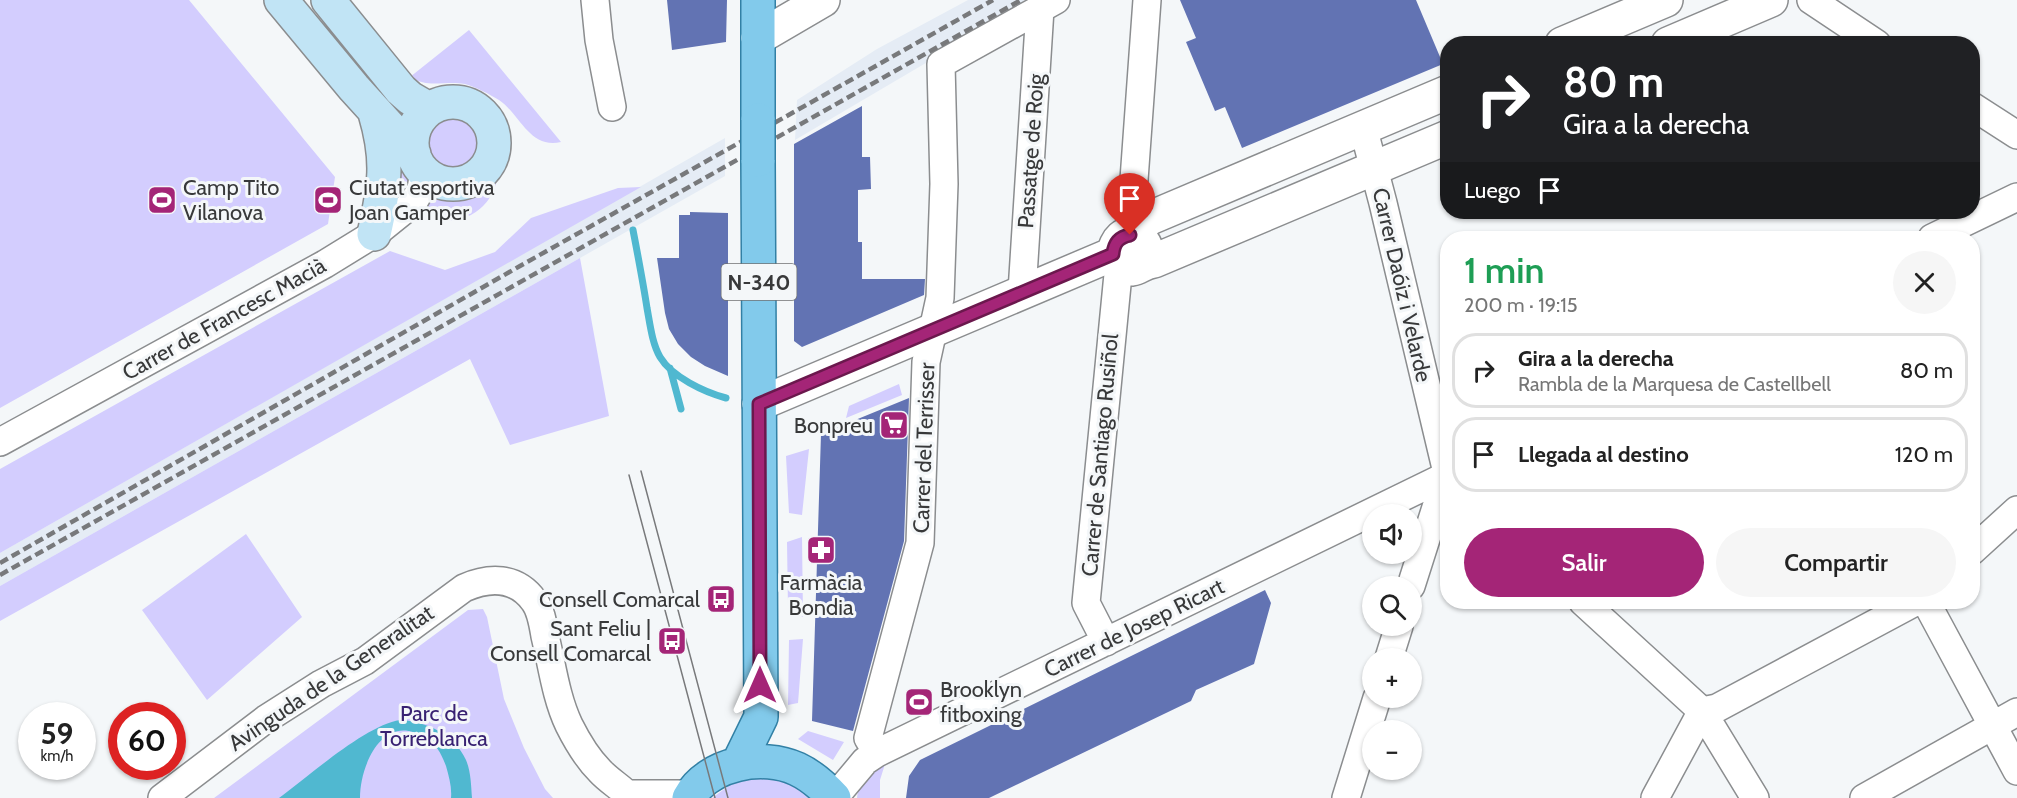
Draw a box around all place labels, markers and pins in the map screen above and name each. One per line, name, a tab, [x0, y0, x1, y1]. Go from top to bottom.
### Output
pin	[1104, 173, 1155, 235]
place label: Camp Tito Vilanova	[183, 174, 279, 226]
place label: Ciutat esportiva Joan Gamper	[348, 174, 495, 226]
sports icon: Camp Tito Vilanova	[146, 184, 178, 216]
sports icon: Ciutat esportiva Joan Gamper	[312, 184, 344, 216]
supermarket icon: Bonpreu	[878, 409, 910, 441]
place label: Bonpreu	[794, 412, 873, 439]
pharmacy icon: Farmàcia Bondia	[805, 534, 837, 566]
place label: Farmàcia Bondia	[780, 569, 863, 621]
bus stop icon: Consell Comarcal	[705, 583, 737, 615]
place label: Consell Comarcal	[539, 586, 701, 613]
place label: Sant Feliu | Consell Comarcal	[490, 615, 652, 667]
bus stop icon: Sant Feliu | Consell Comarcal	[656, 625, 688, 657]
place label: Brooklyn fitboxing	[940, 676, 1023, 728]
sports icon: Brooklyn fitboxing	[903, 686, 935, 718]

